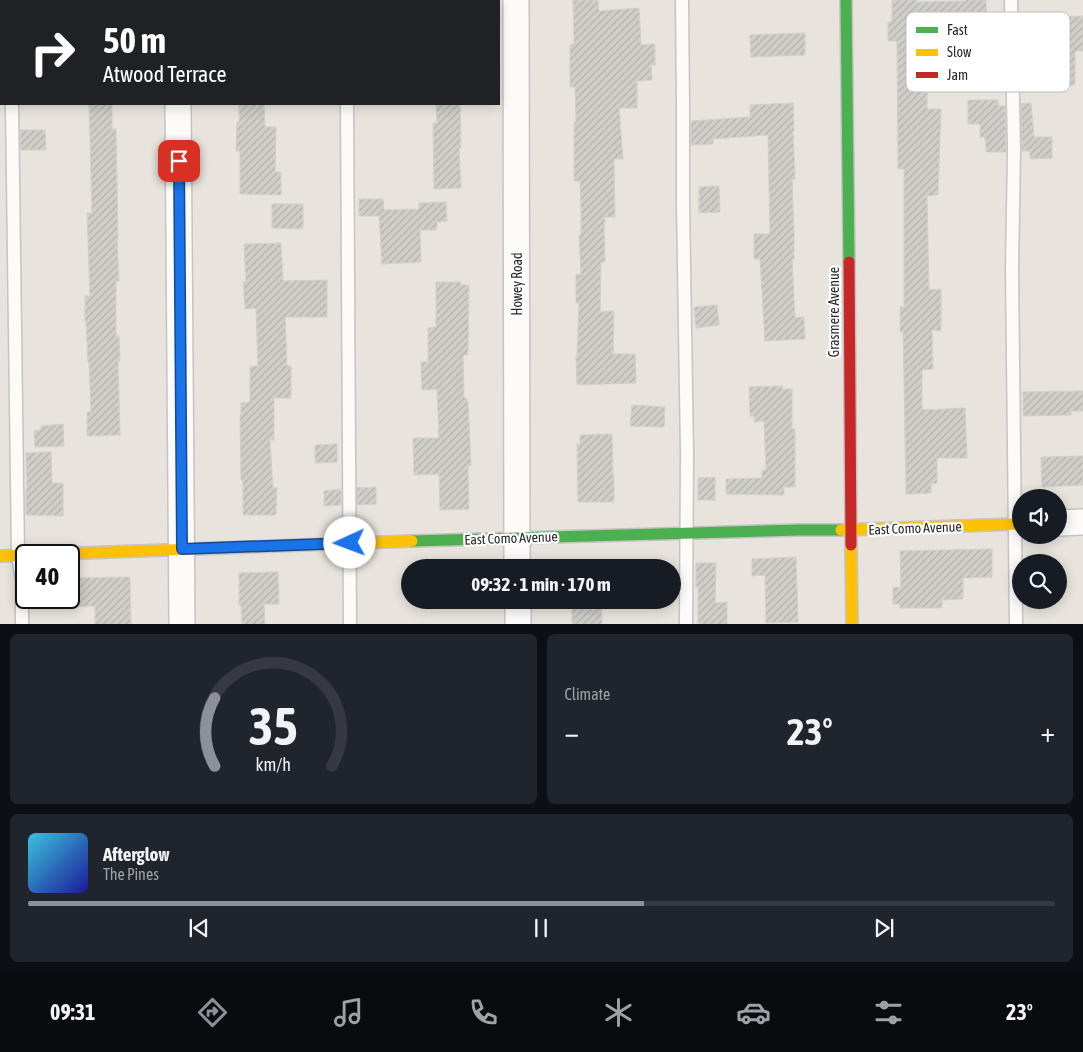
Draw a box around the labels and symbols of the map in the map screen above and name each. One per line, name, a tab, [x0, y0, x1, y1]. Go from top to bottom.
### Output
legend	[906, 12, 1070, 92]
text: Fast	[947, 22, 968, 38]
text: Slow	[947, 44, 972, 60]
text: Jam	[947, 67, 968, 83]
pin	[158, 140, 200, 182]
street label: Howey Road	[509, 252, 525, 316]
street label: Grasmere Avenue	[826, 267, 842, 357]
position arrow	[323, 516, 375, 568]
street label: East Como Avenue	[868, 518, 962, 538]
street label: East Como Avenue	[464, 528, 558, 548]
speed limit sign: 40	[15, 544, 80, 609]

